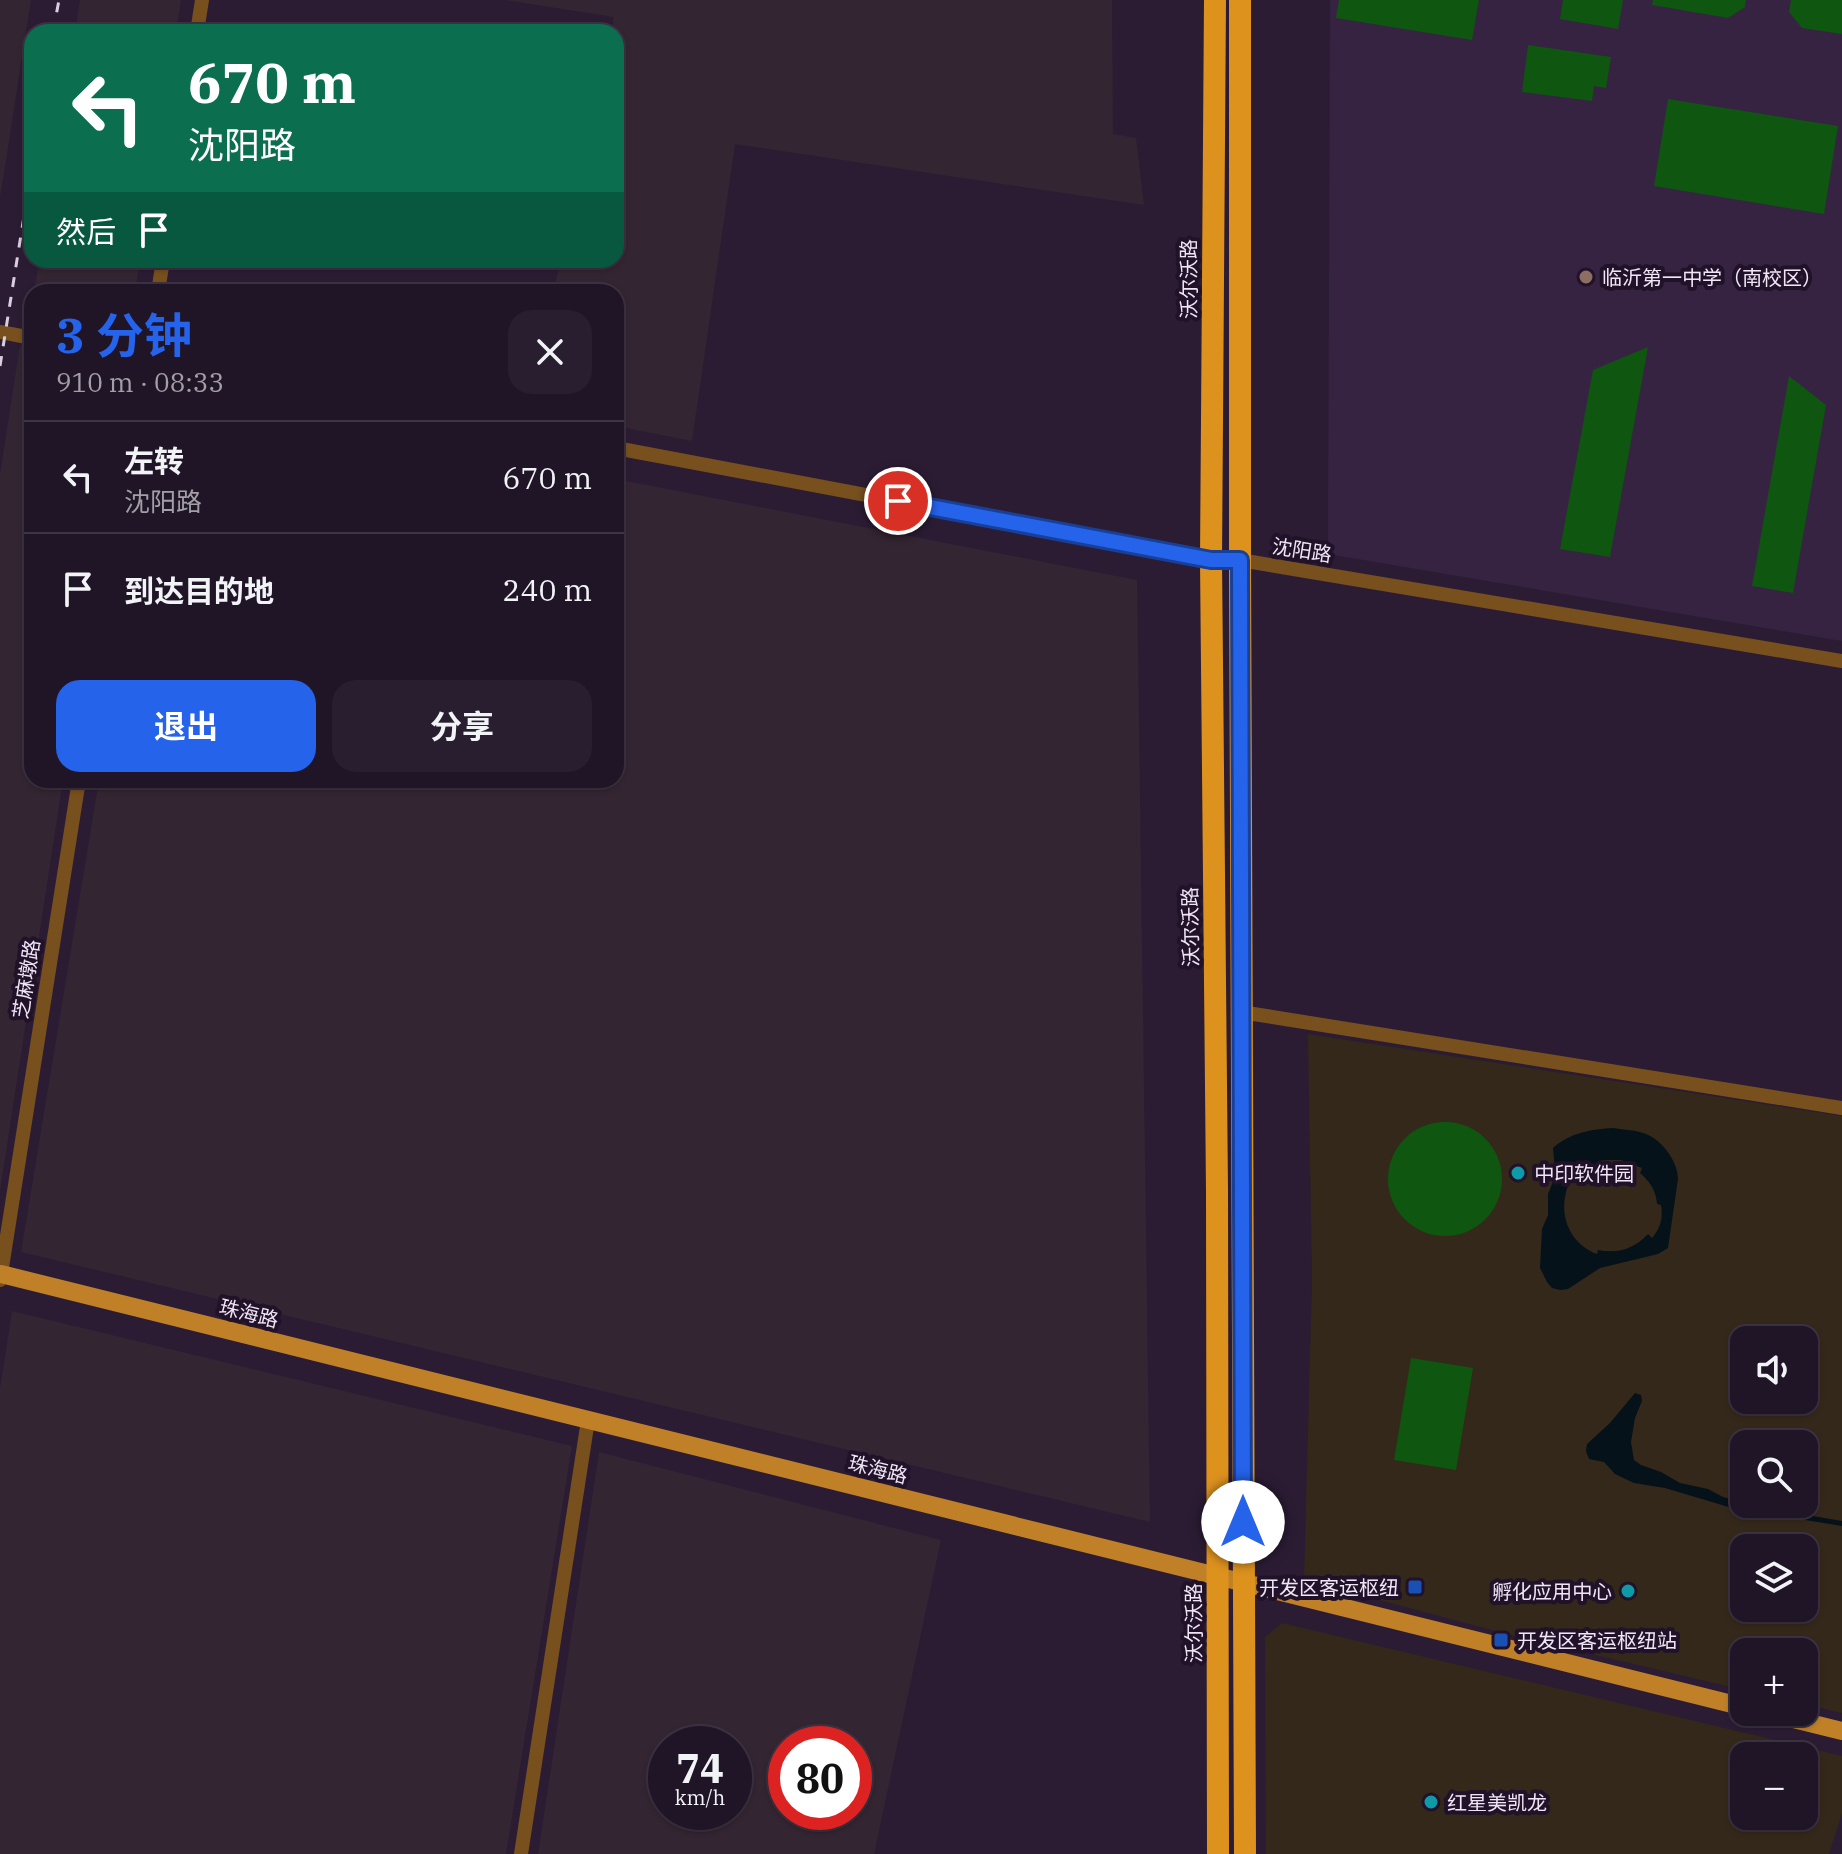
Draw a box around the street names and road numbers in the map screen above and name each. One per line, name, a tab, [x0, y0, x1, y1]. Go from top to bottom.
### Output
street label: 沃尔沃路	[1175, 239, 1202, 319]
street label: 沈阳路	[1270, 532, 1334, 568]
street label: 沃尔沃路	[1176, 887, 1204, 967]
street label: 芝麻墩路	[6, 937, 46, 1021]
street label: 珠海路	[217, 1293, 281, 1333]
street label: 珠海路	[846, 1449, 910, 1489]
street label: 沃尔沃路	[1180, 1583, 1207, 1663]

